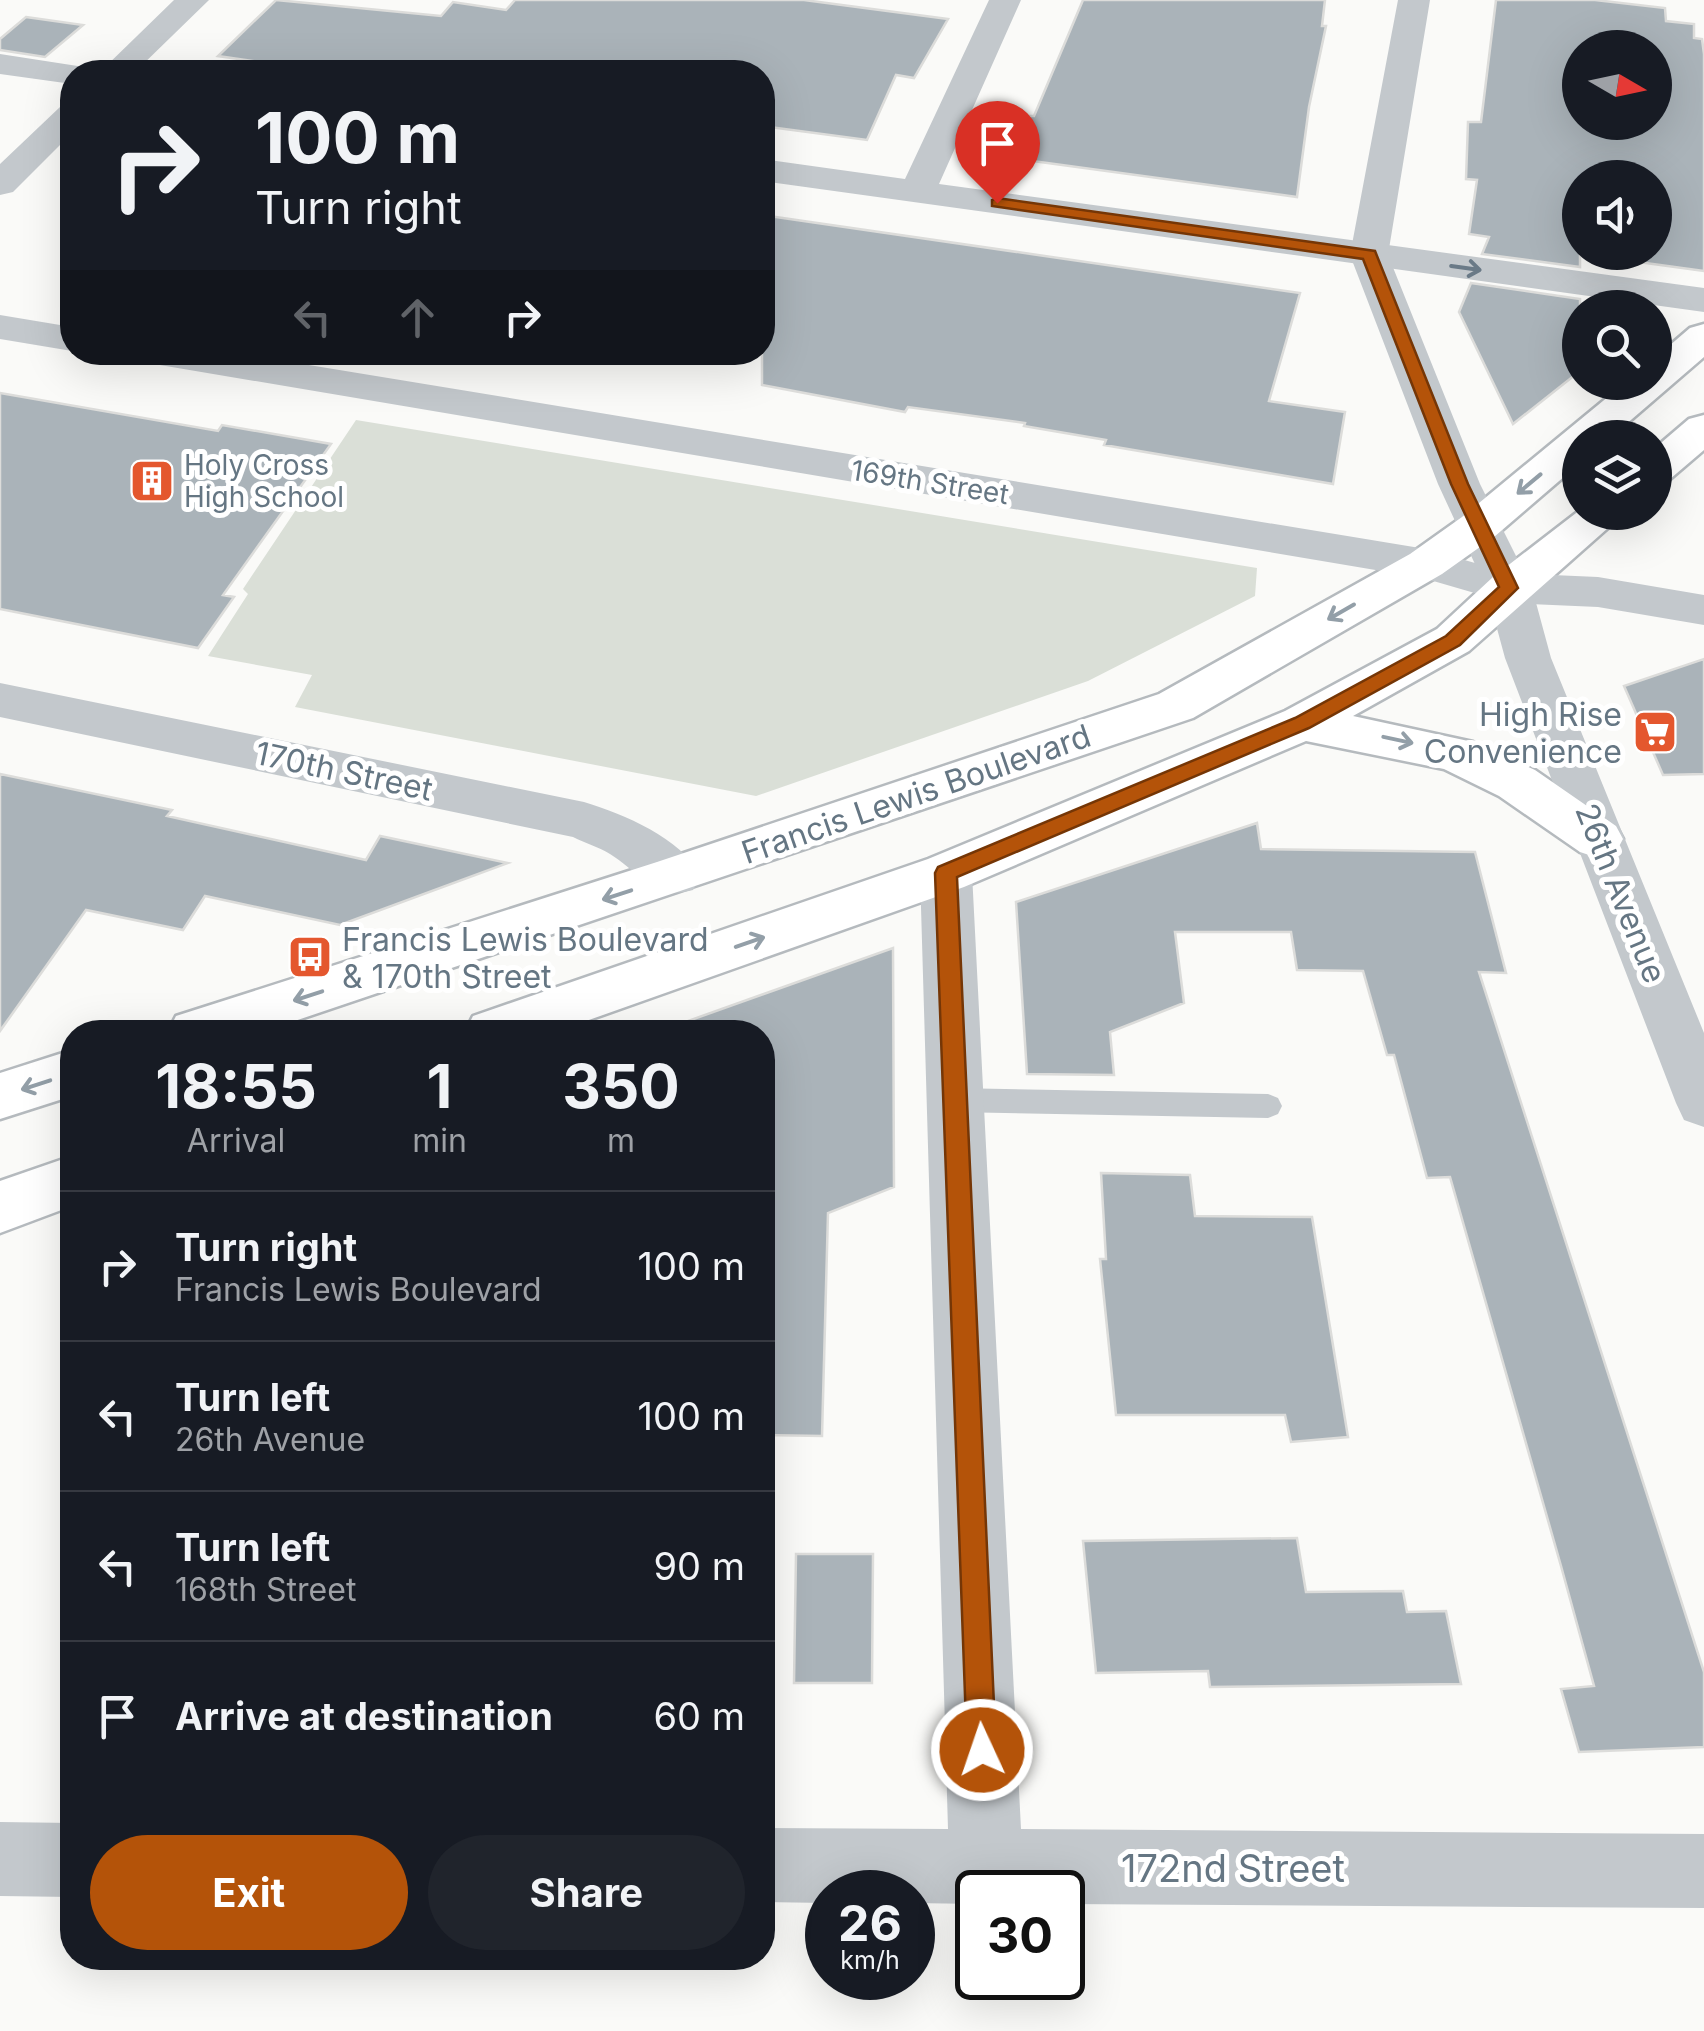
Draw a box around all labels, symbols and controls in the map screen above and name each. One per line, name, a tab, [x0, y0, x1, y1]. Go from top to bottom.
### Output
north arrow	[1562, 30, 1672, 140]
map controls	[1562, 30, 1672, 530]
text: 100 m	[255, 95, 460, 180]
icon: right	[90, 100, 220, 230]
pin	[955, 101, 1040, 204]
icon: arrive	[970, 116, 1025, 171]
button: sound	[1562, 160, 1672, 270]
text: Turn right	[255, 180, 462, 235]
one-way arrow	[1449, 259, 1482, 278]
icon: left	[285, 290, 340, 345]
icon: ahead	[390, 290, 445, 345]
icon: right	[495, 290, 550, 345]
button: search	[1562, 290, 1672, 400]
button: layers	[1562, 420, 1672, 530]
place label: Holy Cross High School	[184, 448, 344, 514]
street label: 169th Street	[849, 453, 1011, 511]
building icon: Holy Cross High School	[129, 458, 175, 504]
one-way arrow	[1517, 472, 1542, 495]
one-way arrow	[1327, 603, 1356, 623]
place label: High Rise Convenience	[1424, 695, 1622, 771]
supermarket icon: High Rise Convenience	[1632, 709, 1678, 755]
street label: Francis Lewis Boulevard	[736, 716, 1096, 872]
one-way arrow	[1381, 732, 1413, 750]
street label: 170th Street	[252, 733, 436, 809]
street label: 26th Avenue	[1567, 798, 1675, 988]
one-way arrow	[601, 888, 633, 906]
place label: Francis Lewis Boulevard & 170th Street	[342, 920, 709, 996]
one-way arrow	[734, 932, 765, 950]
bus stop icon: Francis Lewis Boulevard & 170th Street	[287, 934, 333, 980]
one-way arrow	[292, 988, 324, 1006]
text: 18:55	[155, 1050, 317, 1122]
text: 1	[427, 1050, 452, 1122]
text: 350	[562, 1050, 680, 1122]
one-way arrow	[21, 1077, 53, 1095]
text: Arrival	[187, 1121, 285, 1160]
text: min	[412, 1121, 467, 1160]
text: m	[607, 1121, 635, 1160]
text: Turn right	[175, 1224, 357, 1270]
icon: right	[90, 1239, 145, 1294]
text: 100 m	[638, 1243, 745, 1289]
text: Francis Lewis Boulevard	[175, 1270, 542, 1309]
text: Turn left	[175, 1374, 330, 1420]
icon: left	[90, 1389, 145, 1444]
text: 100 m	[638, 1393, 745, 1439]
text: 26th Avenue	[175, 1420, 365, 1459]
text: Turn left	[175, 1524, 330, 1570]
icon: left	[90, 1539, 145, 1594]
text: 90 m	[653, 1543, 745, 1589]
text: 168th Street	[175, 1570, 356, 1609]
icon: arrive	[90, 1689, 145, 1744]
text: Arrive at destination	[175, 1693, 553, 1739]
text: 60 m	[653, 1693, 745, 1739]
position arrow	[930, 1698, 1034, 1802]
button: Exit	[90, 1835, 408, 1950]
button: Share	[428, 1835, 745, 1950]
street label: 172nd Street	[1121, 1845, 1345, 1891]
speed limit sign: 30	[955, 1870, 1085, 2000]
text: 26	[838, 1893, 902, 1953]
text: km/h	[840, 1945, 900, 1975]

